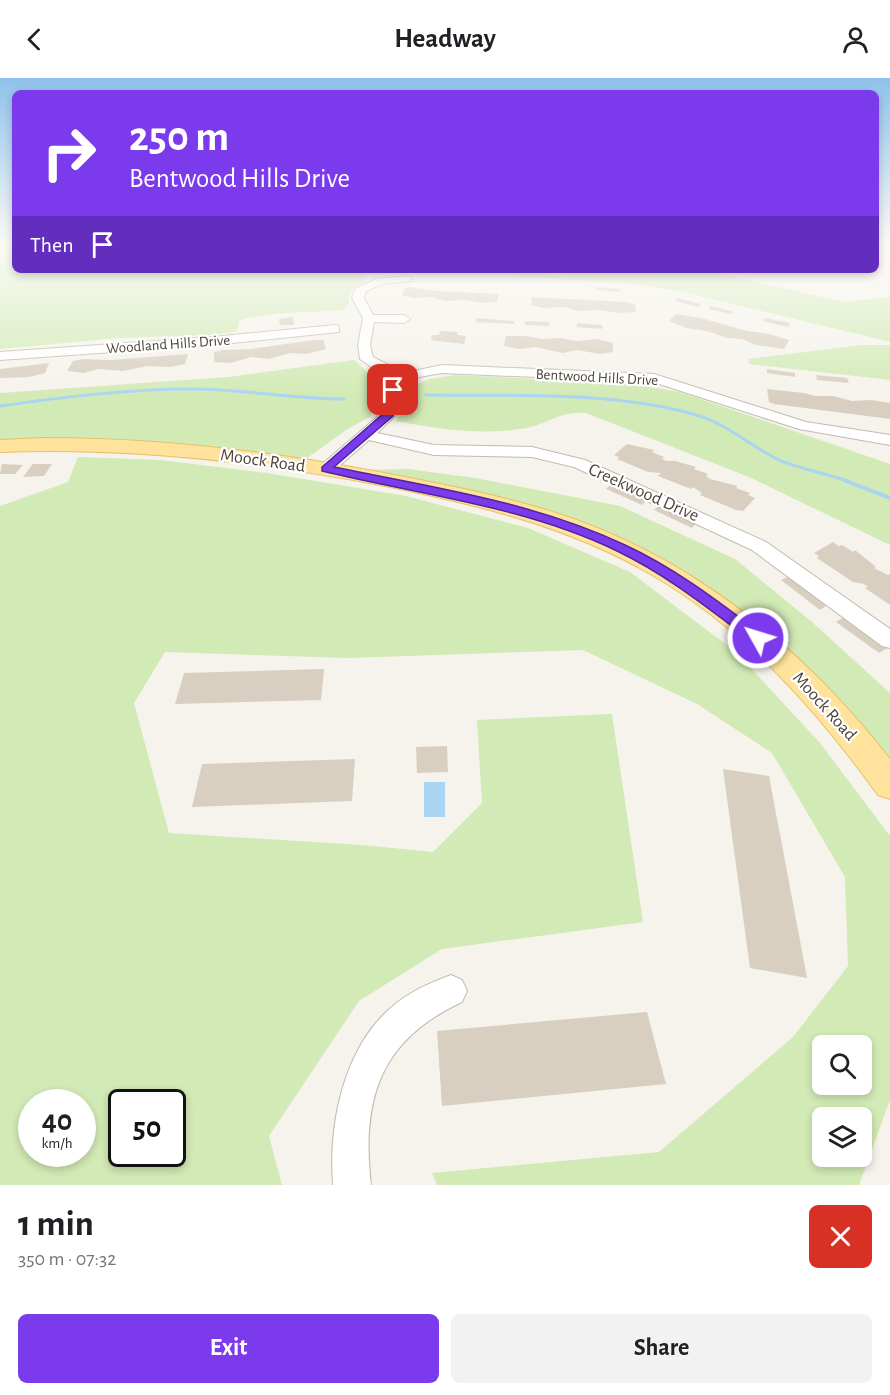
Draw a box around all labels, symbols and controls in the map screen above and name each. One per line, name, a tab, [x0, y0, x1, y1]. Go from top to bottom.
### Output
icon: back	[18, 23, 51, 56]
icon: person	[839, 23, 872, 56]
text: Headway	[394, 25, 496, 52]
icon: right	[30, 114, 108, 192]
text: 250 m	[129, 116, 229, 158]
text: Bentwood Hills Drive	[129, 165, 350, 192]
icon: arrive	[86, 228, 119, 261]
text: Then	[30, 234, 74, 256]
street label: Woodland Hills Drive	[106, 333, 231, 356]
pin	[367, 364, 418, 415]
street label: Bentwood Hills Drive	[535, 367, 659, 388]
icon: arrive	[376, 373, 409, 406]
street label: Moock Road	[219, 446, 306, 476]
street label: Creekwood Drive	[586, 461, 702, 525]
position arrow	[726, 606, 790, 670]
street label: Moock Road	[789, 669, 860, 744]
map controls	[812, 1035, 872, 1167]
button: search	[812, 1035, 872, 1095]
speed limit sign: 50	[108, 1089, 186, 1167]
text: 40	[42, 1106, 72, 1136]
button: layers	[812, 1107, 872, 1167]
text: km/h	[42, 1136, 72, 1151]
button: close	[809, 1205, 872, 1268]
text: 1 min	[18, 1206, 94, 1242]
text: 350 m · 07:32	[18, 1249, 116, 1269]
button: Exit	[18, 1314, 439, 1383]
button: Share	[451, 1314, 872, 1383]

